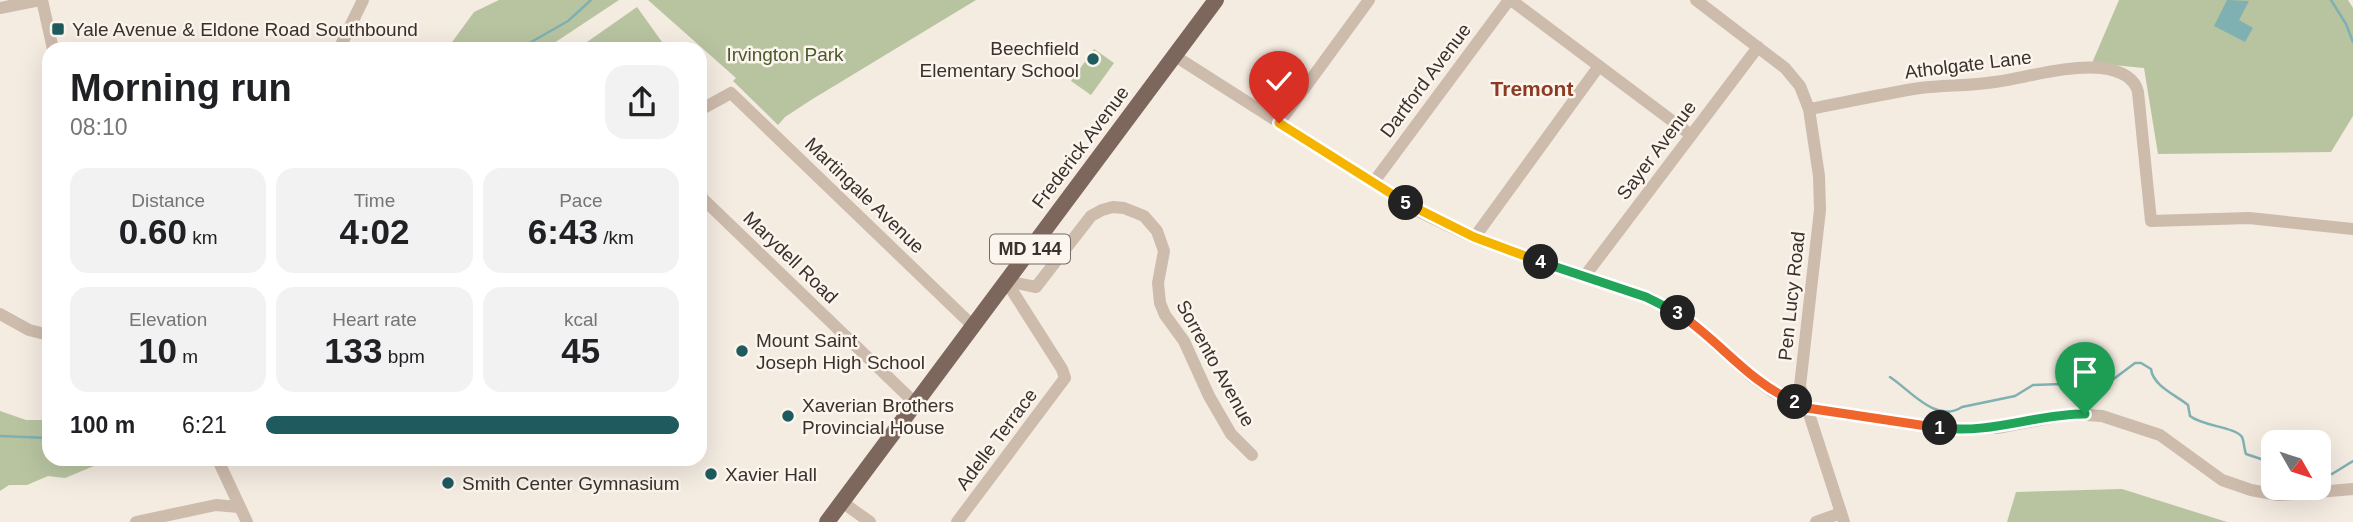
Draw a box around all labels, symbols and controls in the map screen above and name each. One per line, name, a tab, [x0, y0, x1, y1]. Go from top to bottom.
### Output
place label: Yale Avenue & Eldone Road Southbound	[72, 19, 418, 40]
street label: Dartford Avenue	[1376, 19, 1475, 141]
marker: Yale Avenue & Eldone Road Southbound	[50, 21, 66, 37]
place label: Beechfield Elementary School	[920, 38, 1079, 81]
park label: Irvington Park	[726, 44, 844, 65]
street label: Atholgate Lane	[1903, 46, 2033, 83]
marker: Beechfield Elementary School	[1085, 51, 1101, 67]
pin	[1249, 51, 1309, 123]
icon: check	[1260, 62, 1298, 100]
button: share	[605, 65, 679, 139]
text: Morning run	[70, 67, 292, 109]
district label: Tremont	[1491, 77, 1573, 100]
street label: Frederick Avenue	[1028, 82, 1133, 213]
street label: Sayer Avenue	[1613, 97, 1700, 204]
text: 08:10	[70, 114, 128, 140]
street label: Martingale Avenue	[801, 133, 928, 257]
pin: 5	[1388, 186, 1424, 220]
text: Distance	[131, 190, 205, 211]
text: Time	[354, 190, 395, 211]
text: Pace	[559, 190, 602, 211]
text: 5	[1400, 192, 1411, 213]
street label: Marydell Road	[739, 207, 842, 307]
text: 0.60	[119, 212, 187, 251]
text: 4:02	[339, 212, 410, 251]
text: 6:43	[528, 212, 598, 251]
text: km	[187, 227, 218, 248]
text: /km	[598, 227, 634, 248]
street label: Pen Lucy Road	[1774, 230, 1809, 362]
road number: MD 144	[990, 234, 1070, 264]
pin: 4	[1524, 244, 1558, 280]
text: 4	[1535, 251, 1546, 272]
street label: Sorrento Avenue	[1172, 296, 1259, 430]
pin: 3	[1660, 296, 1696, 330]
text: 3	[1672, 302, 1683, 323]
text: Elevation	[129, 309, 207, 330]
text: Heart rate	[332, 309, 417, 330]
text: kcal	[564, 309, 598, 330]
place label: Mount Saint Joseph High School	[756, 330, 925, 373]
text: 10	[138, 331, 177, 370]
text: 133	[324, 331, 383, 370]
text: 45	[561, 331, 600, 370]
pin	[2055, 342, 2115, 414]
marker: Mount Saint Joseph High School	[734, 343, 750, 359]
text: m	[177, 346, 198, 367]
text: bpm	[383, 346, 425, 367]
icon: arrive	[2066, 353, 2104, 391]
pin: 2	[1778, 384, 1812, 420]
street label: Adelle Terrace	[952, 385, 1041, 494]
text: 2	[1789, 391, 1800, 412]
place label: Xaverian Brothers Provincial House	[802, 395, 954, 438]
marker: Xaverian Brothers Provincial House	[780, 408, 796, 424]
pin: 1	[1923, 410, 1958, 446]
text: 100 m	[70, 412, 135, 438]
text: 6:21	[182, 412, 227, 438]
text: 1	[1934, 417, 1945, 438]
north arrow	[2261, 430, 2331, 500]
map controls	[2261, 430, 2331, 500]
place label: Xavier Hall	[725, 464, 817, 485]
marker: Xavier Hall	[703, 466, 719, 482]
place label: Smith Center Gymnasium	[462, 473, 680, 494]
marker: Smith Center Gymnasium	[440, 475, 456, 491]

